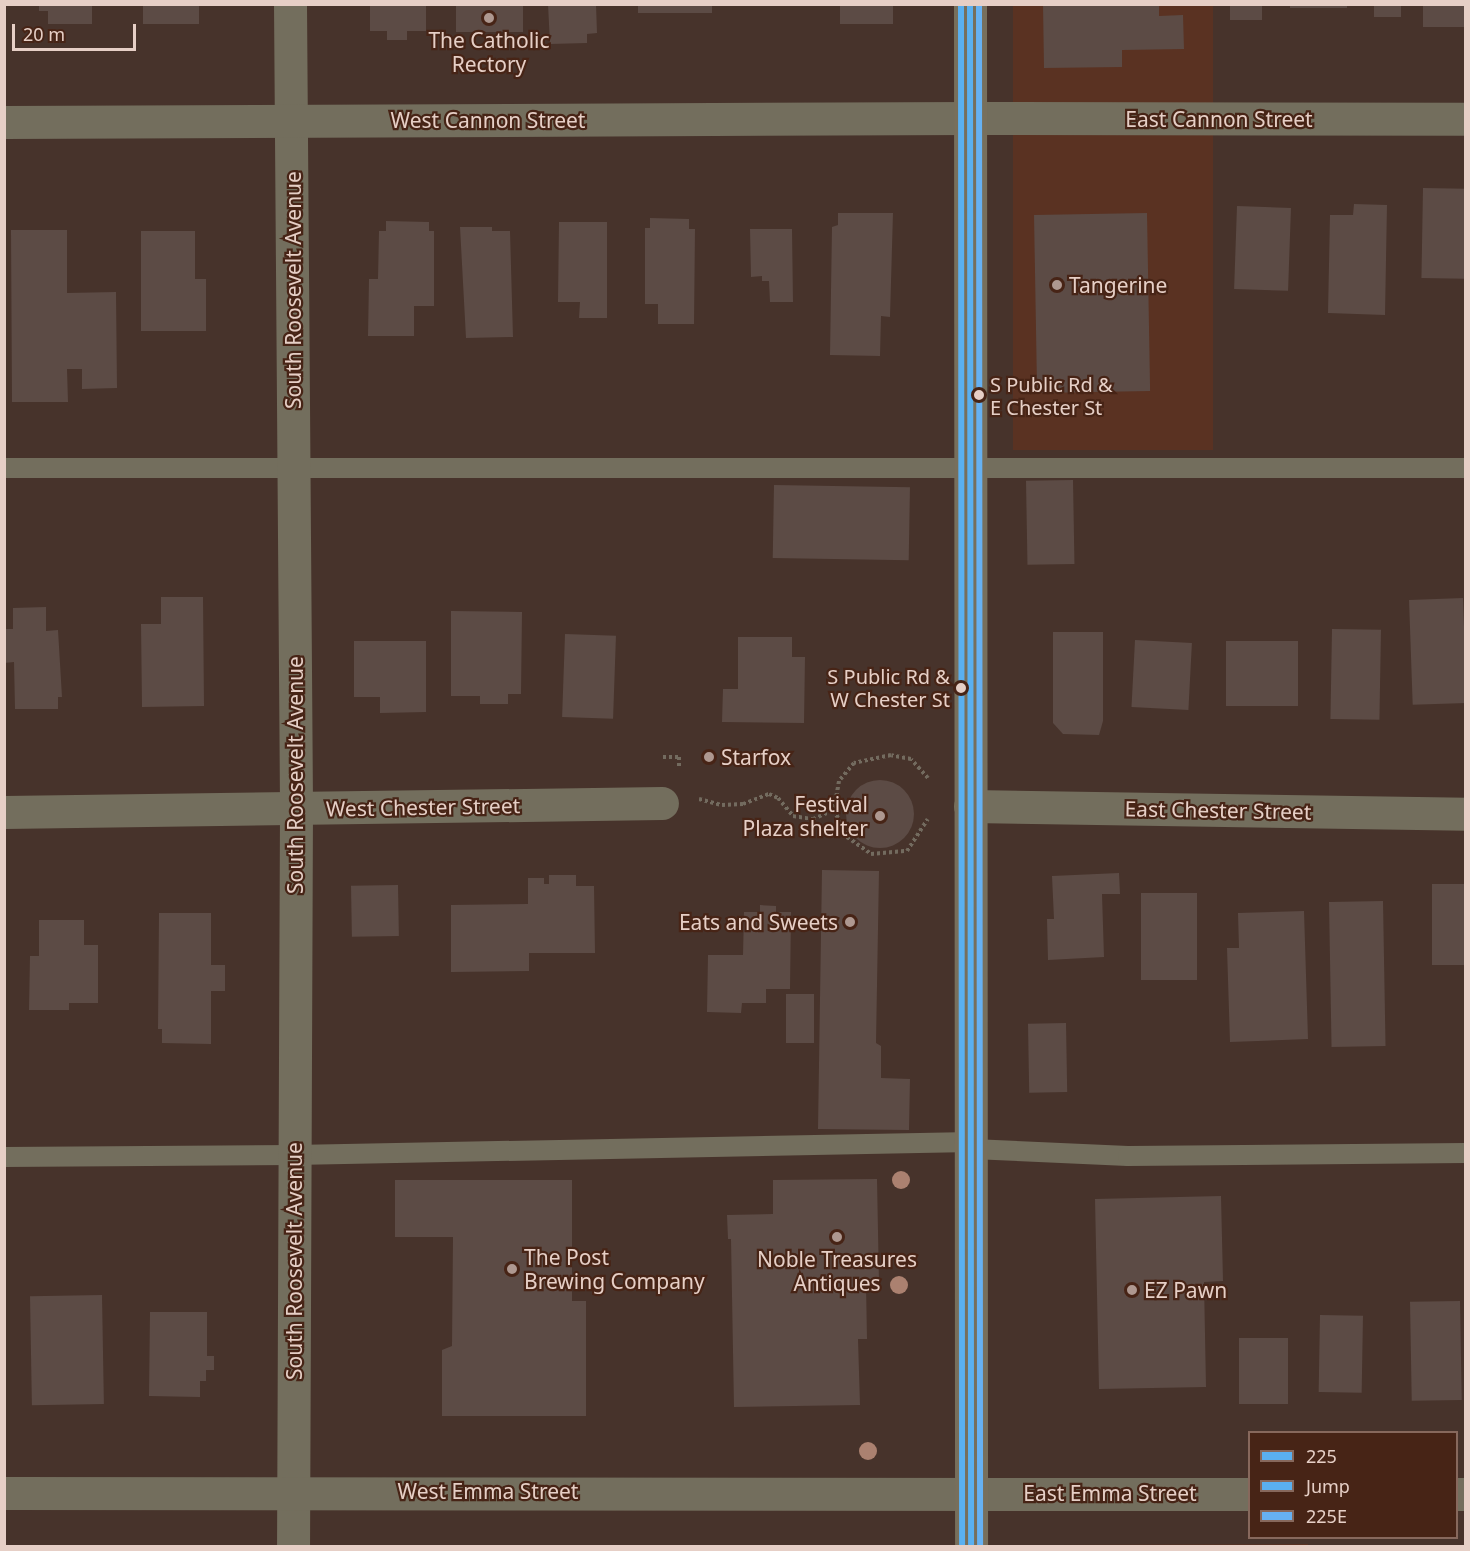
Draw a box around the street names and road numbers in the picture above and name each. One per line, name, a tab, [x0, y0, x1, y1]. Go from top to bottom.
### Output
street label: East Cannon Street	[1125, 106, 1313, 132]
street label: West Cannon Street	[391, 107, 585, 133]
street label: South Roosevelt Avenue	[280, 171, 306, 409]
street label: South Roosevelt Avenue	[282, 656, 308, 894]
street label: West Chester Street	[326, 793, 520, 821]
street label: East Chester Street	[1124, 796, 1312, 824]
street label: South Roosevelt Avenue	[281, 1142, 307, 1380]
street label: West Emma Street	[398, 1478, 578, 1504]
street label: East Emma Street	[1023, 1480, 1197, 1506]

